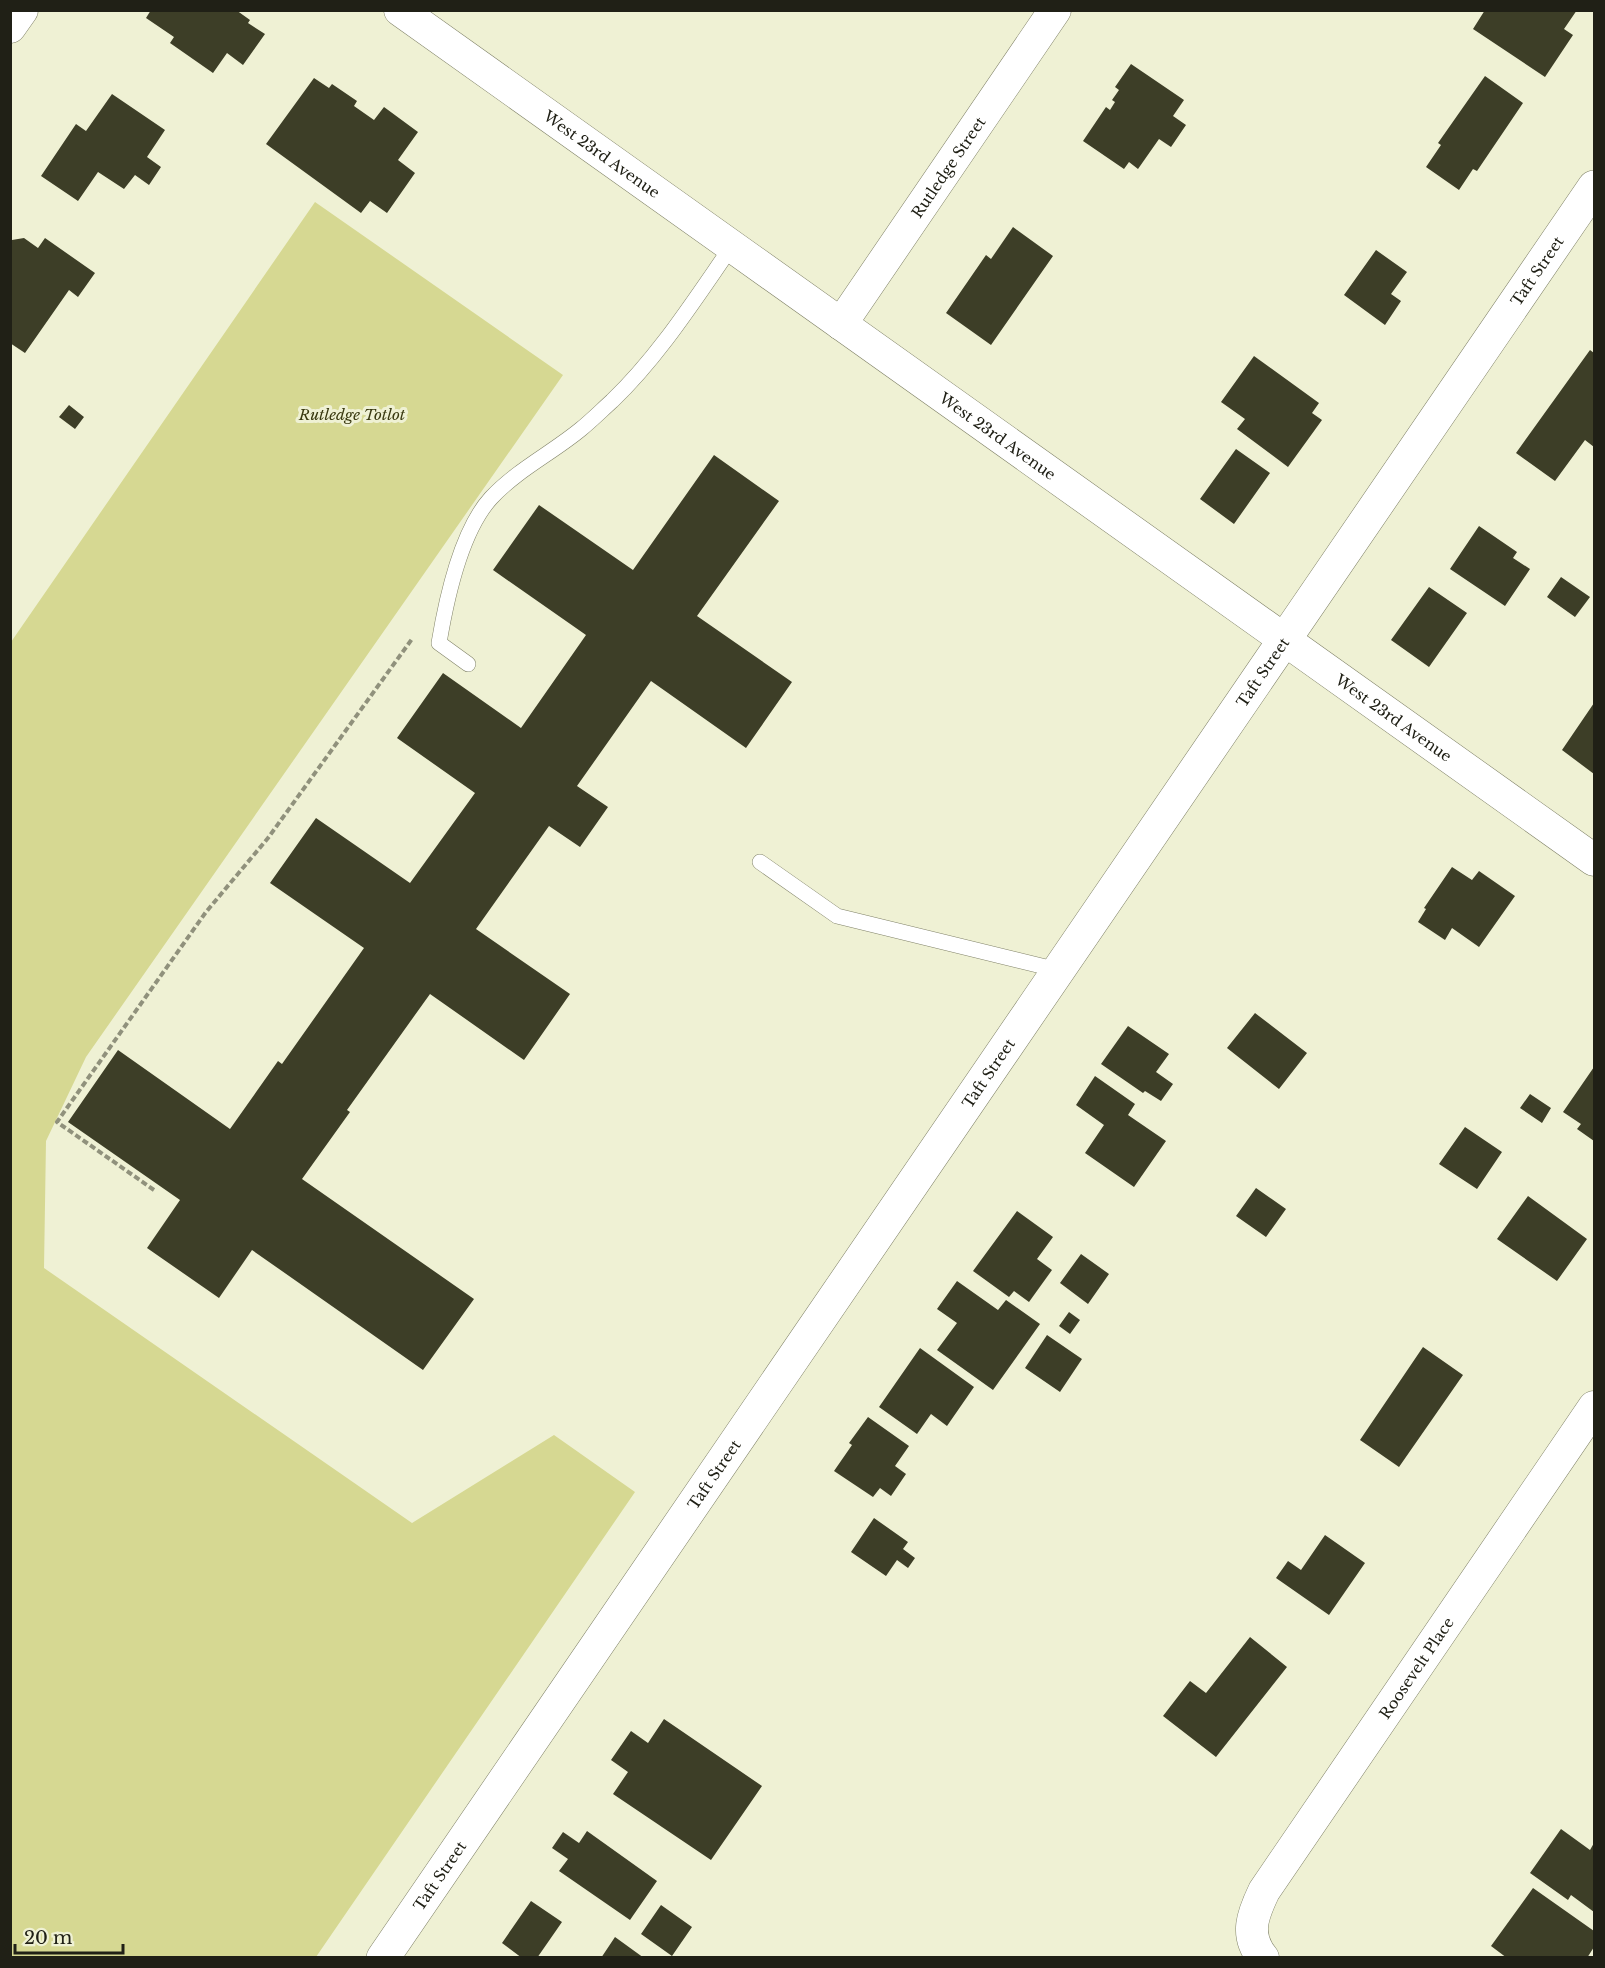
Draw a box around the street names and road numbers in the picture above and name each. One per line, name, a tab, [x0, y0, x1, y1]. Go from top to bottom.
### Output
street label: West 23rd Avenue	[539, 105, 664, 202]
street label: Rutledge Street	[907, 113, 989, 221]
street label: Taft Street	[1506, 232, 1567, 309]
street label: West 23rd Avenue	[935, 387, 1060, 484]
street label: Taft Street	[1232, 633, 1293, 710]
street label: West 23rd Avenue	[1331, 669, 1456, 765]
street label: Taft Street	[958, 1034, 1019, 1112]
street label: Taft Street	[683, 1436, 744, 1513]
street label: Roosevelt Place	[1375, 1613, 1458, 1722]
street label: Taft Street	[409, 1837, 470, 1914]

